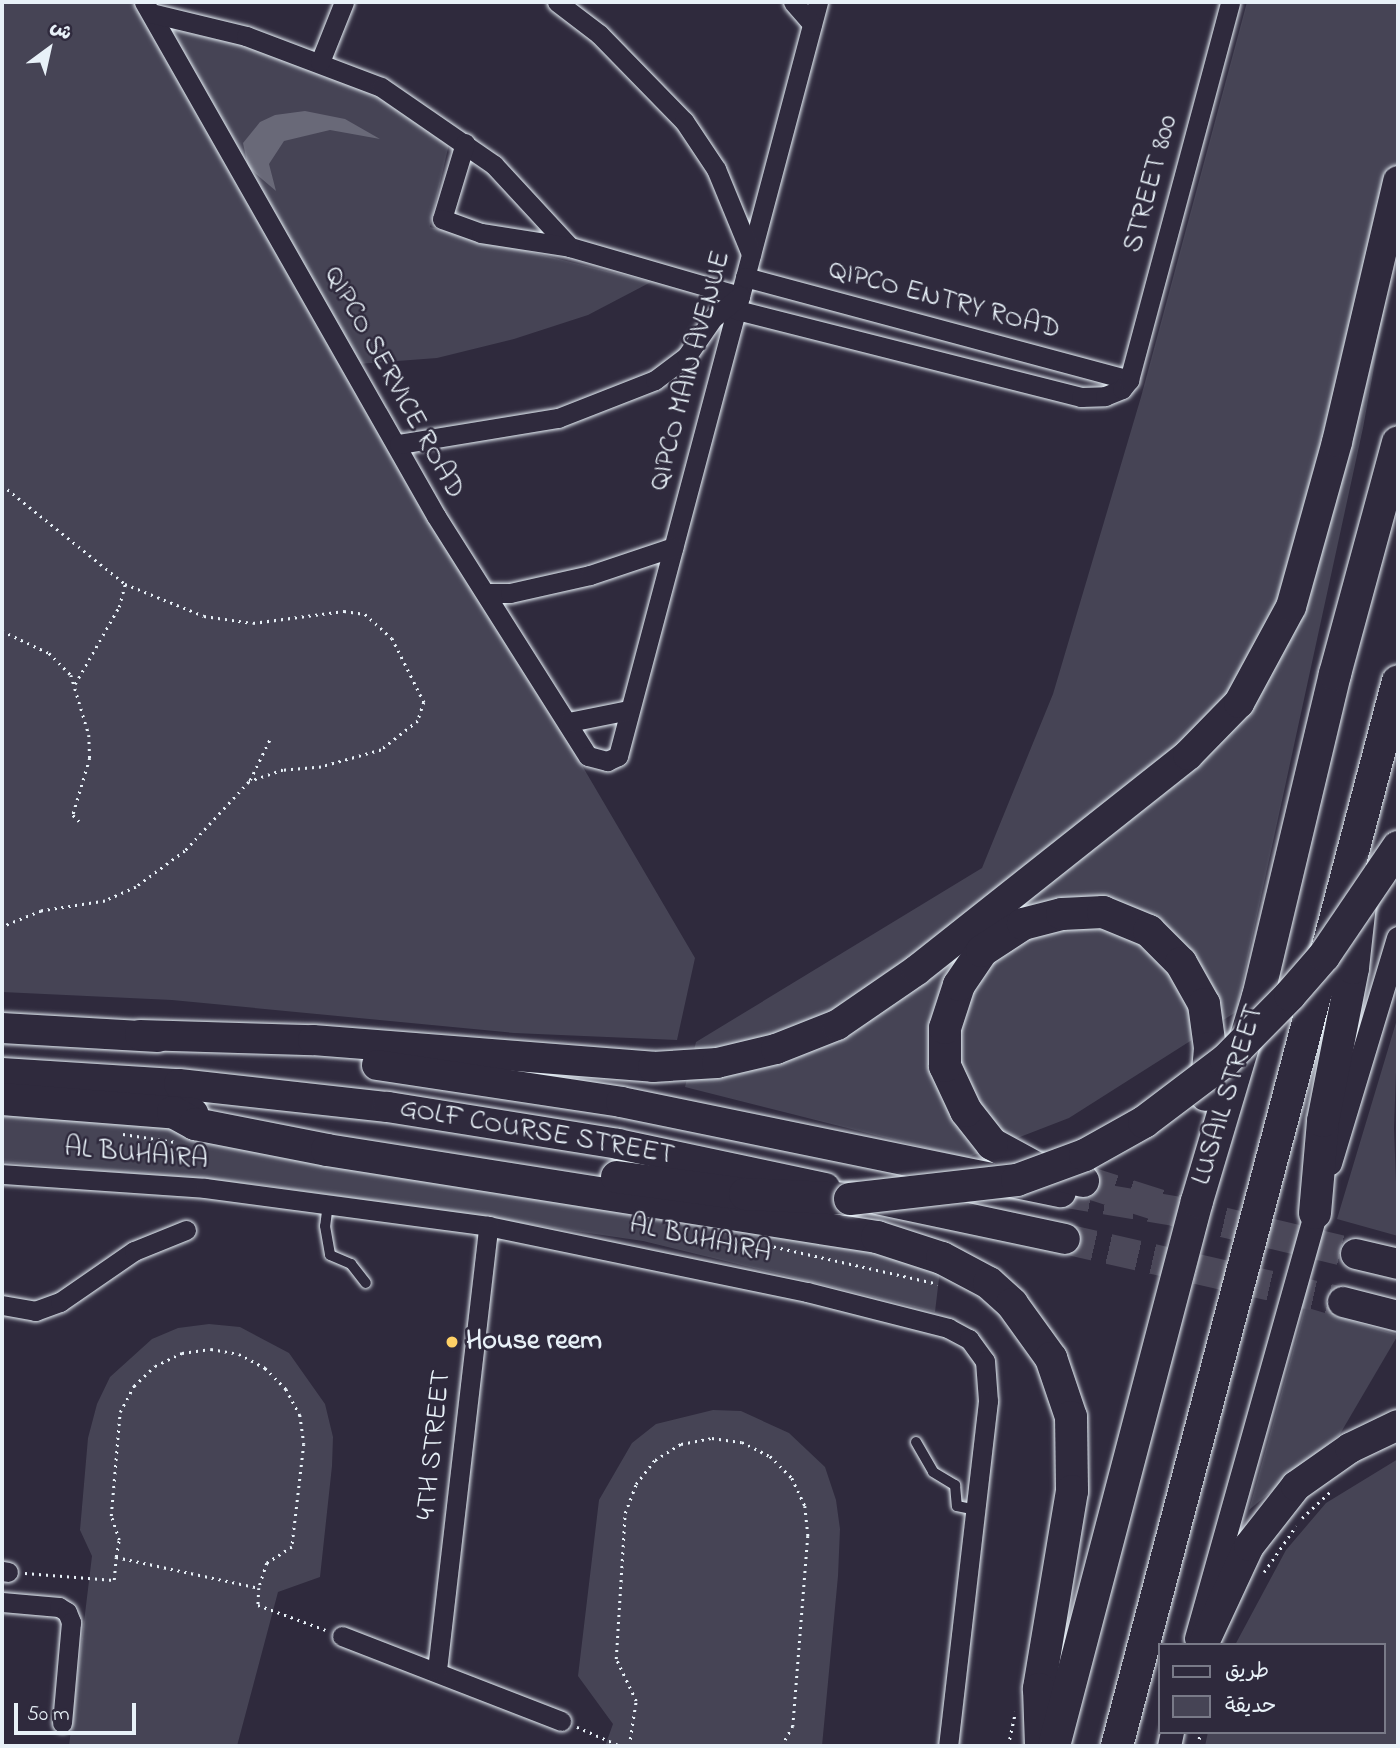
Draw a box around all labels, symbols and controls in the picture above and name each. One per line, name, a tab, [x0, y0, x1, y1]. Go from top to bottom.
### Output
north arrow	[14, 14, 84, 84]
text: ش	[45, 14, 77, 48]
street label: STREET 800	[1118, 111, 1186, 257]
street label: QIPCO MAIN AVENUE	[643, 248, 739, 494]
street label: QIPCO ENTRY ROAD	[825, 254, 1063, 348]
street label: QIPCO SERVICE ROAD	[315, 261, 471, 505]
street label: LUSAIL STREET	[1186, 1001, 1272, 1189]
street label: GOLF COURSE STREET	[397, 1092, 677, 1174]
street label: AL BUHAIRA	[63, 1132, 209, 1178]
street label: AL BUHAIRA	[626, 1209, 774, 1271]
place label: House reem	[466, 1325, 602, 1359]
marker: House reem	[444, 1334, 460, 1350]
street label: 4TH STREET	[410, 1368, 460, 1522]
legend	[1158, 1643, 1386, 1734]
text: طريق	[1225, 1657, 1269, 1687]
scale bar	[18, 1688, 140, 1732]
text: حديقة	[1225, 1692, 1276, 1722]
text: 50 m	[27, 1700, 70, 1730]

